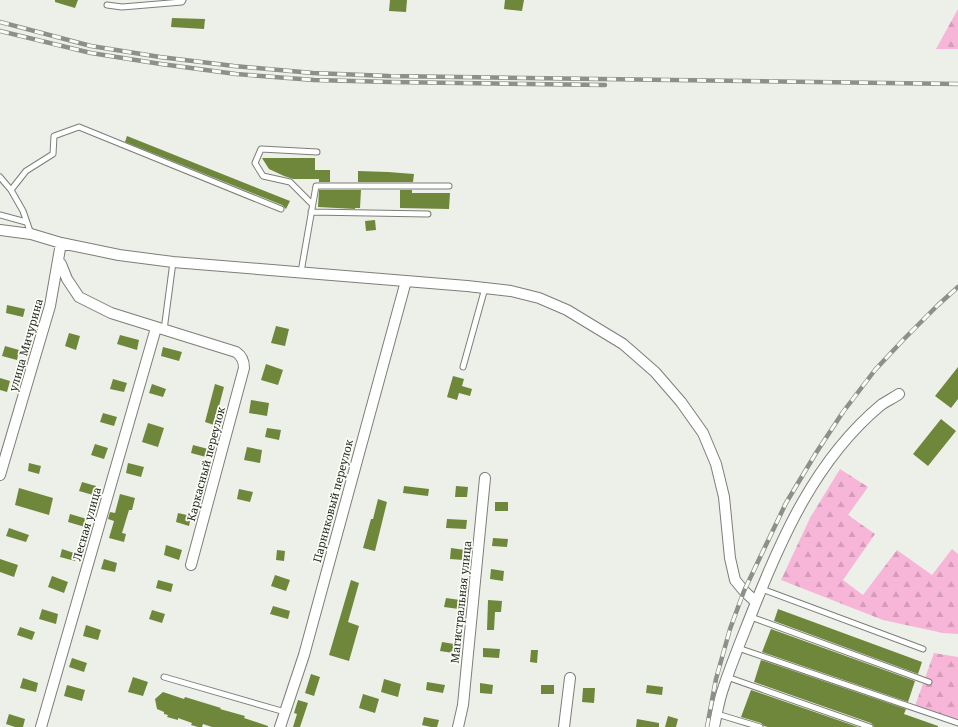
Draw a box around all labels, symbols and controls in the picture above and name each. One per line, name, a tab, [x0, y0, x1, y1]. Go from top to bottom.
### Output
street label: улица Мичурина	[5, 297, 46, 393]
street label: Каркасный переулок	[183, 405, 228, 523]
street label: Парниковый переулок	[309, 437, 356, 564]
street label: Лесная улица	[69, 485, 104, 563]
street label: Магистральная улица	[447, 540, 474, 664]

